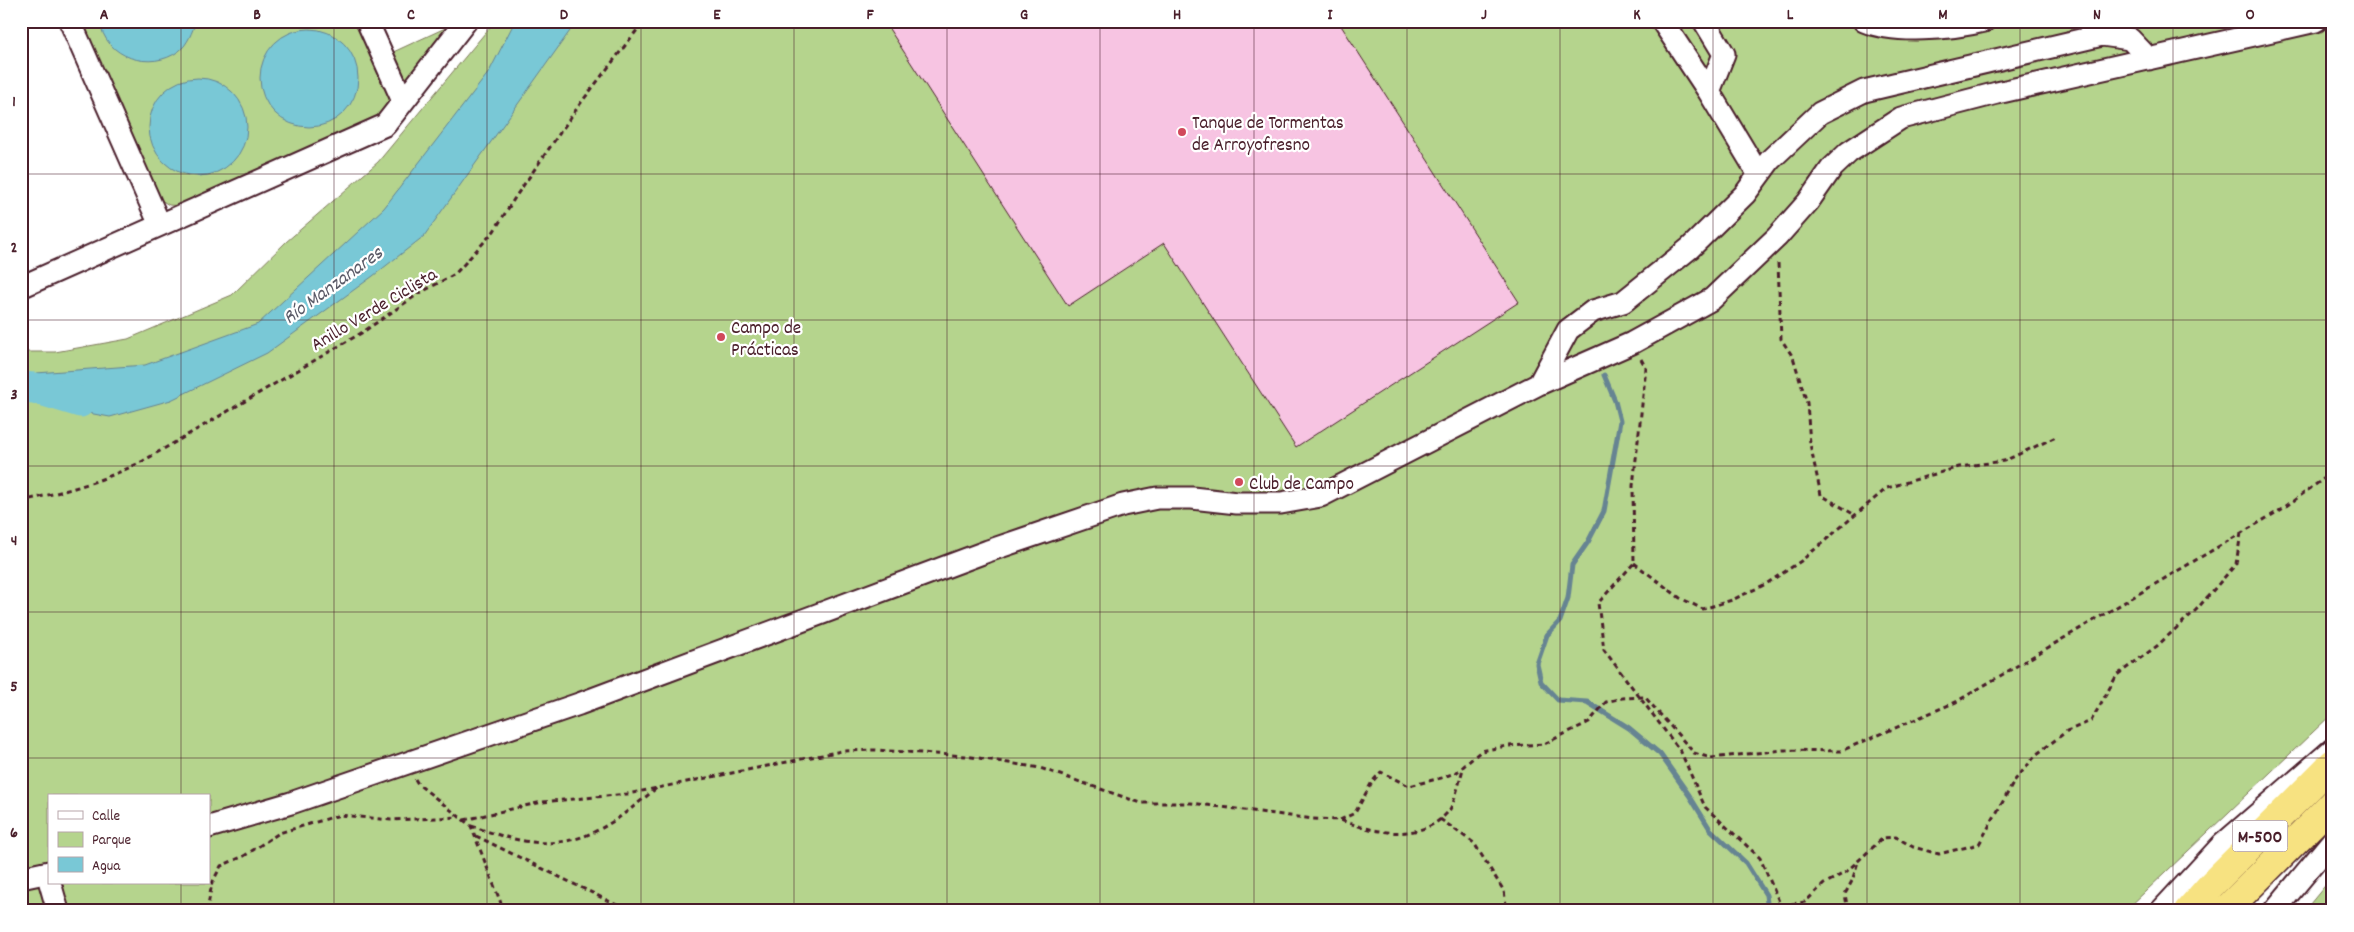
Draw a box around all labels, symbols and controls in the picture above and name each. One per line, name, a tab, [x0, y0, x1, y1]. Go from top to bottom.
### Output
text: A	[100, 4, 109, 27]
text: B	[253, 4, 261, 27]
text: C	[407, 4, 415, 27]
text: D	[560, 4, 569, 27]
text: E	[713, 4, 721, 27]
text: F	[866, 4, 874, 27]
text: G	[1020, 4, 1028, 27]
text: H	[1173, 4, 1181, 27]
text: I	[1328, 4, 1334, 27]
text: J	[1481, 4, 1487, 27]
text: K	[1633, 4, 1641, 27]
text: L	[1787, 4, 1794, 27]
text: M	[1938, 4, 1948, 27]
text: N	[2093, 4, 2101, 27]
text: O	[2245, 4, 2255, 27]
text: 1	[12, 91, 16, 114]
place label: Tanque de Tormentas de Arroyofresno	[1192, 111, 1344, 160]
marker: Tanque de Tormentas de Arroyofresno	[1176, 126, 1188, 138]
text: 2	[11, 237, 18, 260]
water label: Río Manzanares	[278, 240, 390, 332]
street label: Anillo Verde Ciclista	[307, 262, 444, 359]
place label: Campo de Prácticas	[731, 316, 801, 365]
marker: Campo de Prácticas	[715, 331, 727, 343]
text: 3	[10, 384, 18, 407]
place label: Club de Campo	[1249, 472, 1354, 499]
marker: Club de Campo	[1233, 476, 1245, 488]
text: 4	[11, 530, 17, 553]
text: 5	[10, 676, 18, 699]
legend	[48, 794, 210, 884]
text: Calle	[92, 806, 121, 828]
road number: M-500	[2232, 820, 2288, 851]
text: 6	[10, 822, 18, 845]
text: Parque	[92, 830, 132, 852]
text: Agua	[92, 856, 121, 878]

